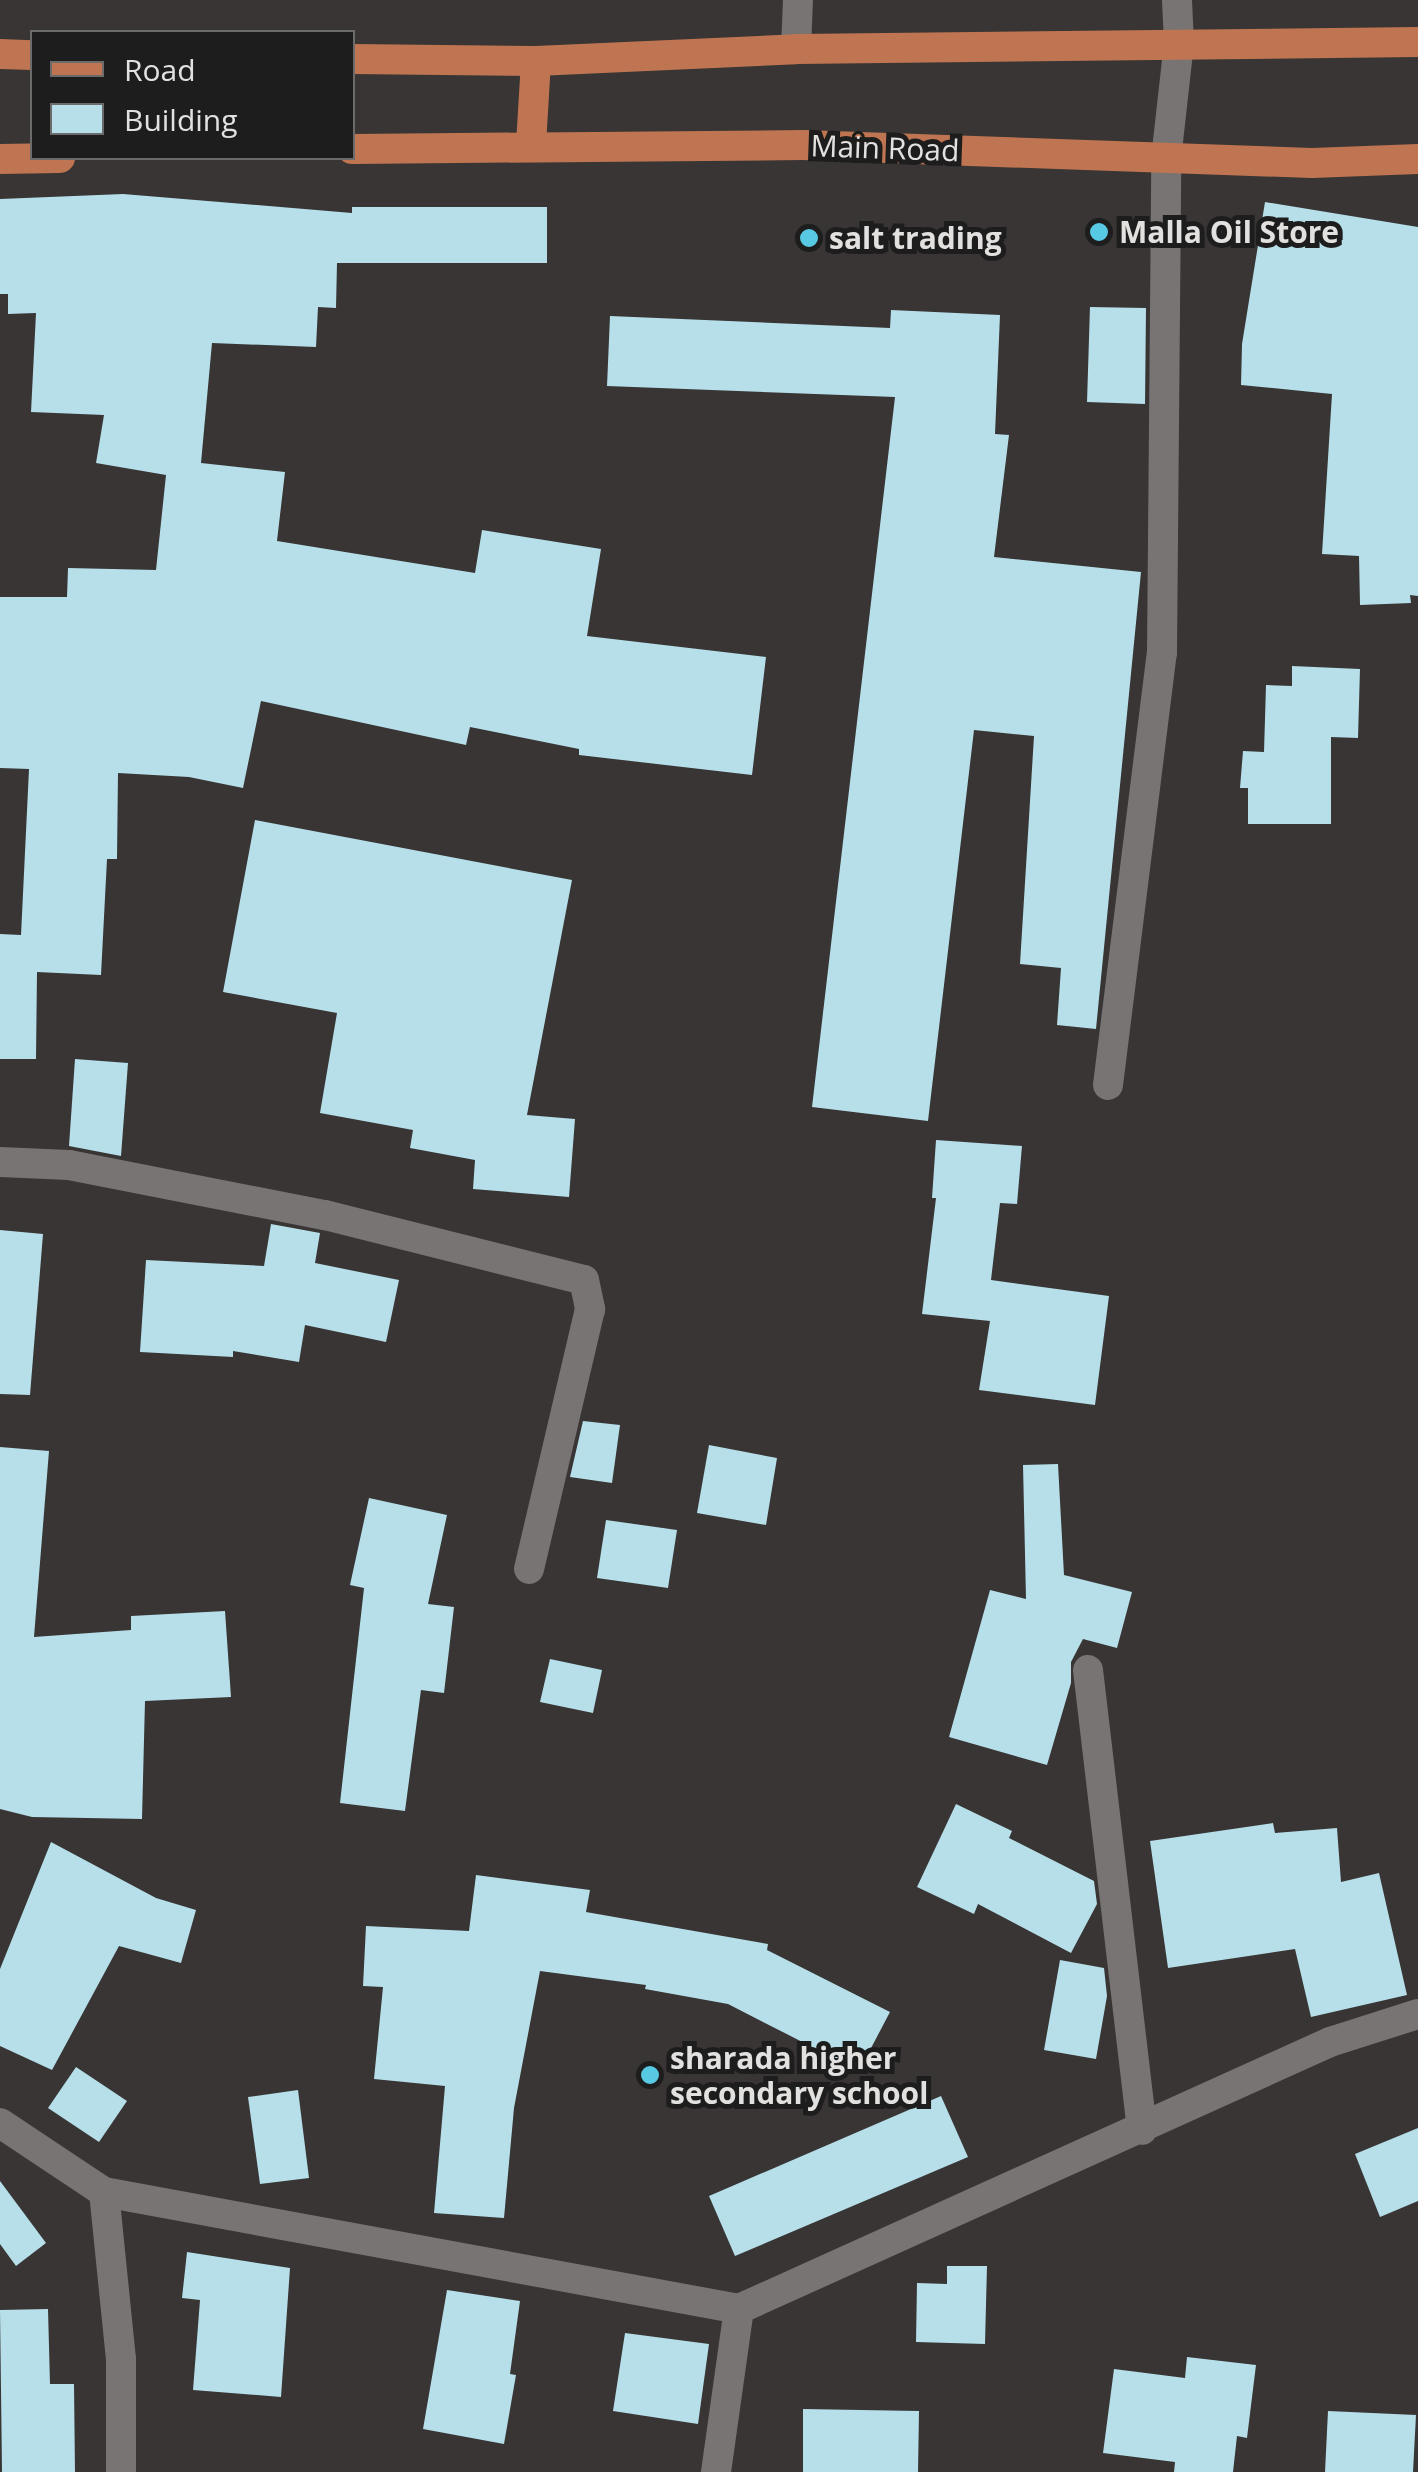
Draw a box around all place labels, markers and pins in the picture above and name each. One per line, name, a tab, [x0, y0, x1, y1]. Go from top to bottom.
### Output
place label: Malla Oil Store	[1119, 214, 1339, 250]
place label: salt trading	[829, 220, 1002, 256]
marker: Malla Oil Store	[1088, 221, 1110, 243]
marker: salt trading	[798, 227, 820, 249]
place label: sharada higher secondary school	[670, 2040, 928, 2110]
marker: sharada higher secondary school	[639, 2064, 661, 2086]

